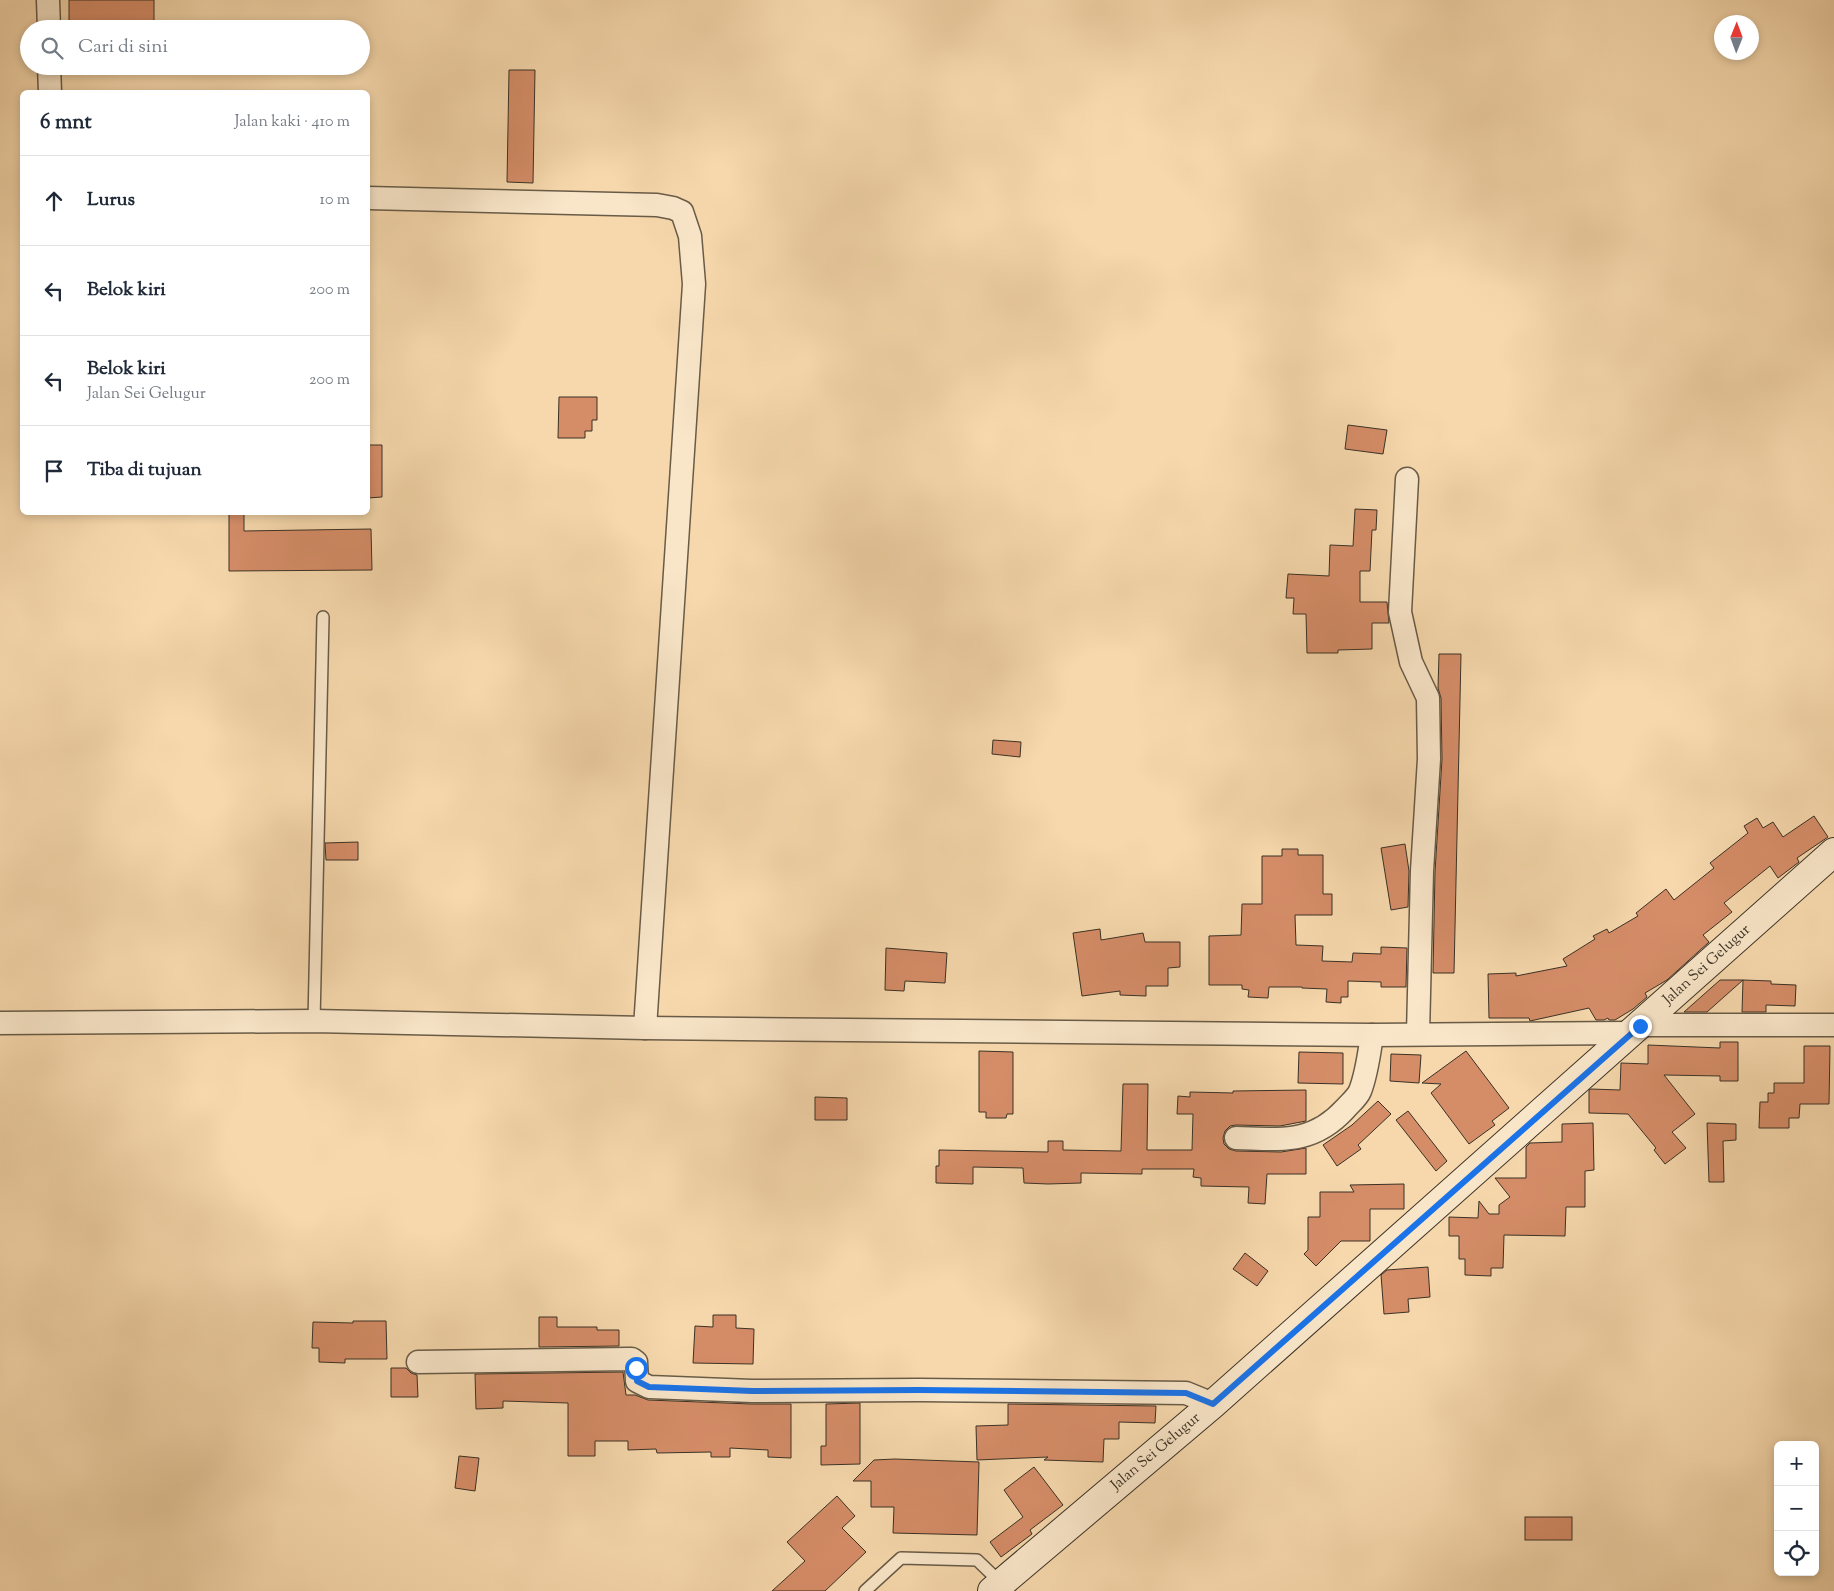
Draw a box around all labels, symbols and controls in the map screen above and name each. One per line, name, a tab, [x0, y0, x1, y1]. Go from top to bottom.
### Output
north arrow	[1714, 15, 1759, 60]
search box	[20, 20, 370, 75]
icon: search	[38, 34, 66, 62]
text: Cari di sini	[78, 34, 168, 61]
text: 6 mnt	[40, 108, 92, 138]
text: Jalan kaki · 410 m	[235, 111, 350, 134]
icon: ahead	[40, 187, 68, 215]
text: Lurus	[87, 187, 135, 214]
text: 10 m	[320, 189, 350, 212]
icon: left	[40, 277, 68, 305]
text: Belok kiri	[87, 277, 166, 304]
text: 200 m	[309, 279, 350, 302]
text: Belok kiri	[87, 356, 166, 383]
icon: left	[40, 367, 68, 395]
text: 200 m	[309, 369, 350, 392]
text: Jalan Sei Gelugur	[87, 383, 206, 406]
icon: arrive	[40, 457, 68, 485]
text: Tiba di tujuan	[87, 457, 202, 484]
street label: Jalan Sei Gelugur	[1658, 920, 1756, 1011]
route end	[1629, 1015, 1652, 1038]
route start	[625, 1357, 648, 1380]
street label: Jalan Sei Gelugur	[1106, 1408, 1206, 1496]
map controls	[1774, 1441, 1819, 1576]
button: +	[1774, 1441, 1819, 1486]
button: −	[1774, 1486, 1819, 1531]
button: locate	[1774, 1531, 1819, 1576]

